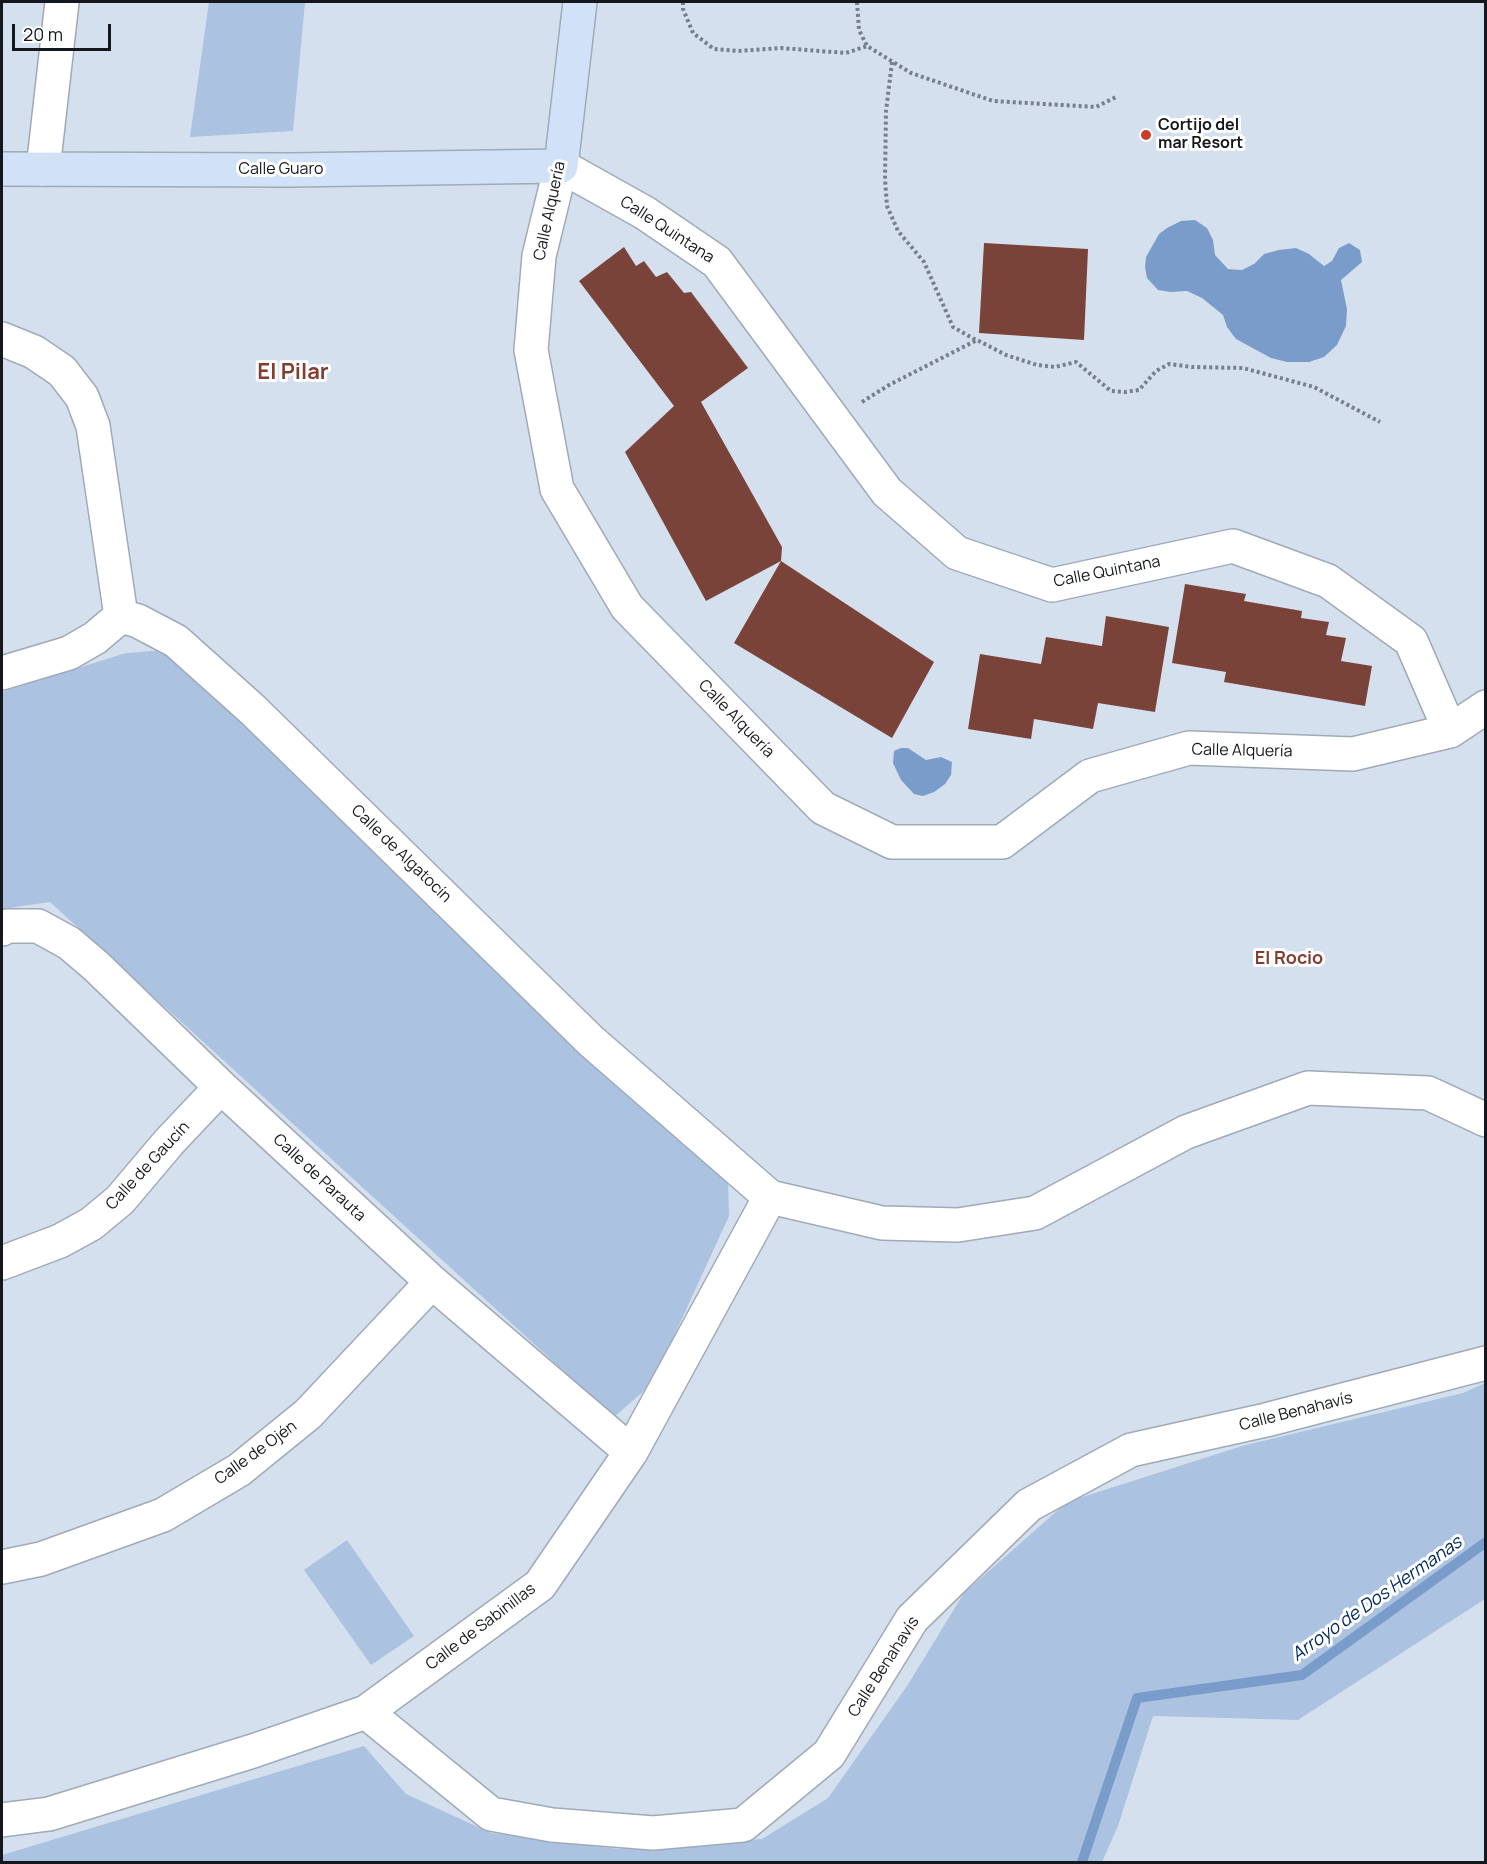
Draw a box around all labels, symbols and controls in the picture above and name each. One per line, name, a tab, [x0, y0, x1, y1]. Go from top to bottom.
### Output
scale bar	[15, 12, 114, 50]
text: 20 m	[23, 22, 63, 46]
place label: Cortijo del mar Resort	[1158, 116, 1243, 154]
marker: Cortijo del mar Resort	[1139, 128, 1153, 142]
street label: Calle Guaro	[238, 160, 324, 180]
street label: Calle Alquería	[530, 160, 570, 262]
street label: Calle Quintana	[616, 192, 718, 268]
district label: El Pilar	[257, 360, 329, 386]
street label: Calle Quintana	[1052, 552, 1162, 592]
street label: Calle Alquería	[694, 676, 778, 762]
street label: Calle Alquería	[1191, 741, 1293, 761]
street label: Calle de Algatocín	[347, 801, 455, 907]
district label: El Rocio	[1255, 948, 1323, 970]
street label: Calle de Gaucín	[102, 1118, 194, 1214]
street label: Calle de Parauta	[269, 1130, 369, 1226]
street label: Calle Benahavís	[1237, 1389, 1355, 1435]
street label: Calle de Ojén	[211, 1417, 301, 1489]
water label: Arroyo de Dos Hermanas	[1288, 1532, 1466, 1666]
street label: Calle de Sabinillas	[422, 1580, 540, 1674]
street label: Calle Benahavís	[844, 1613, 924, 1721]

